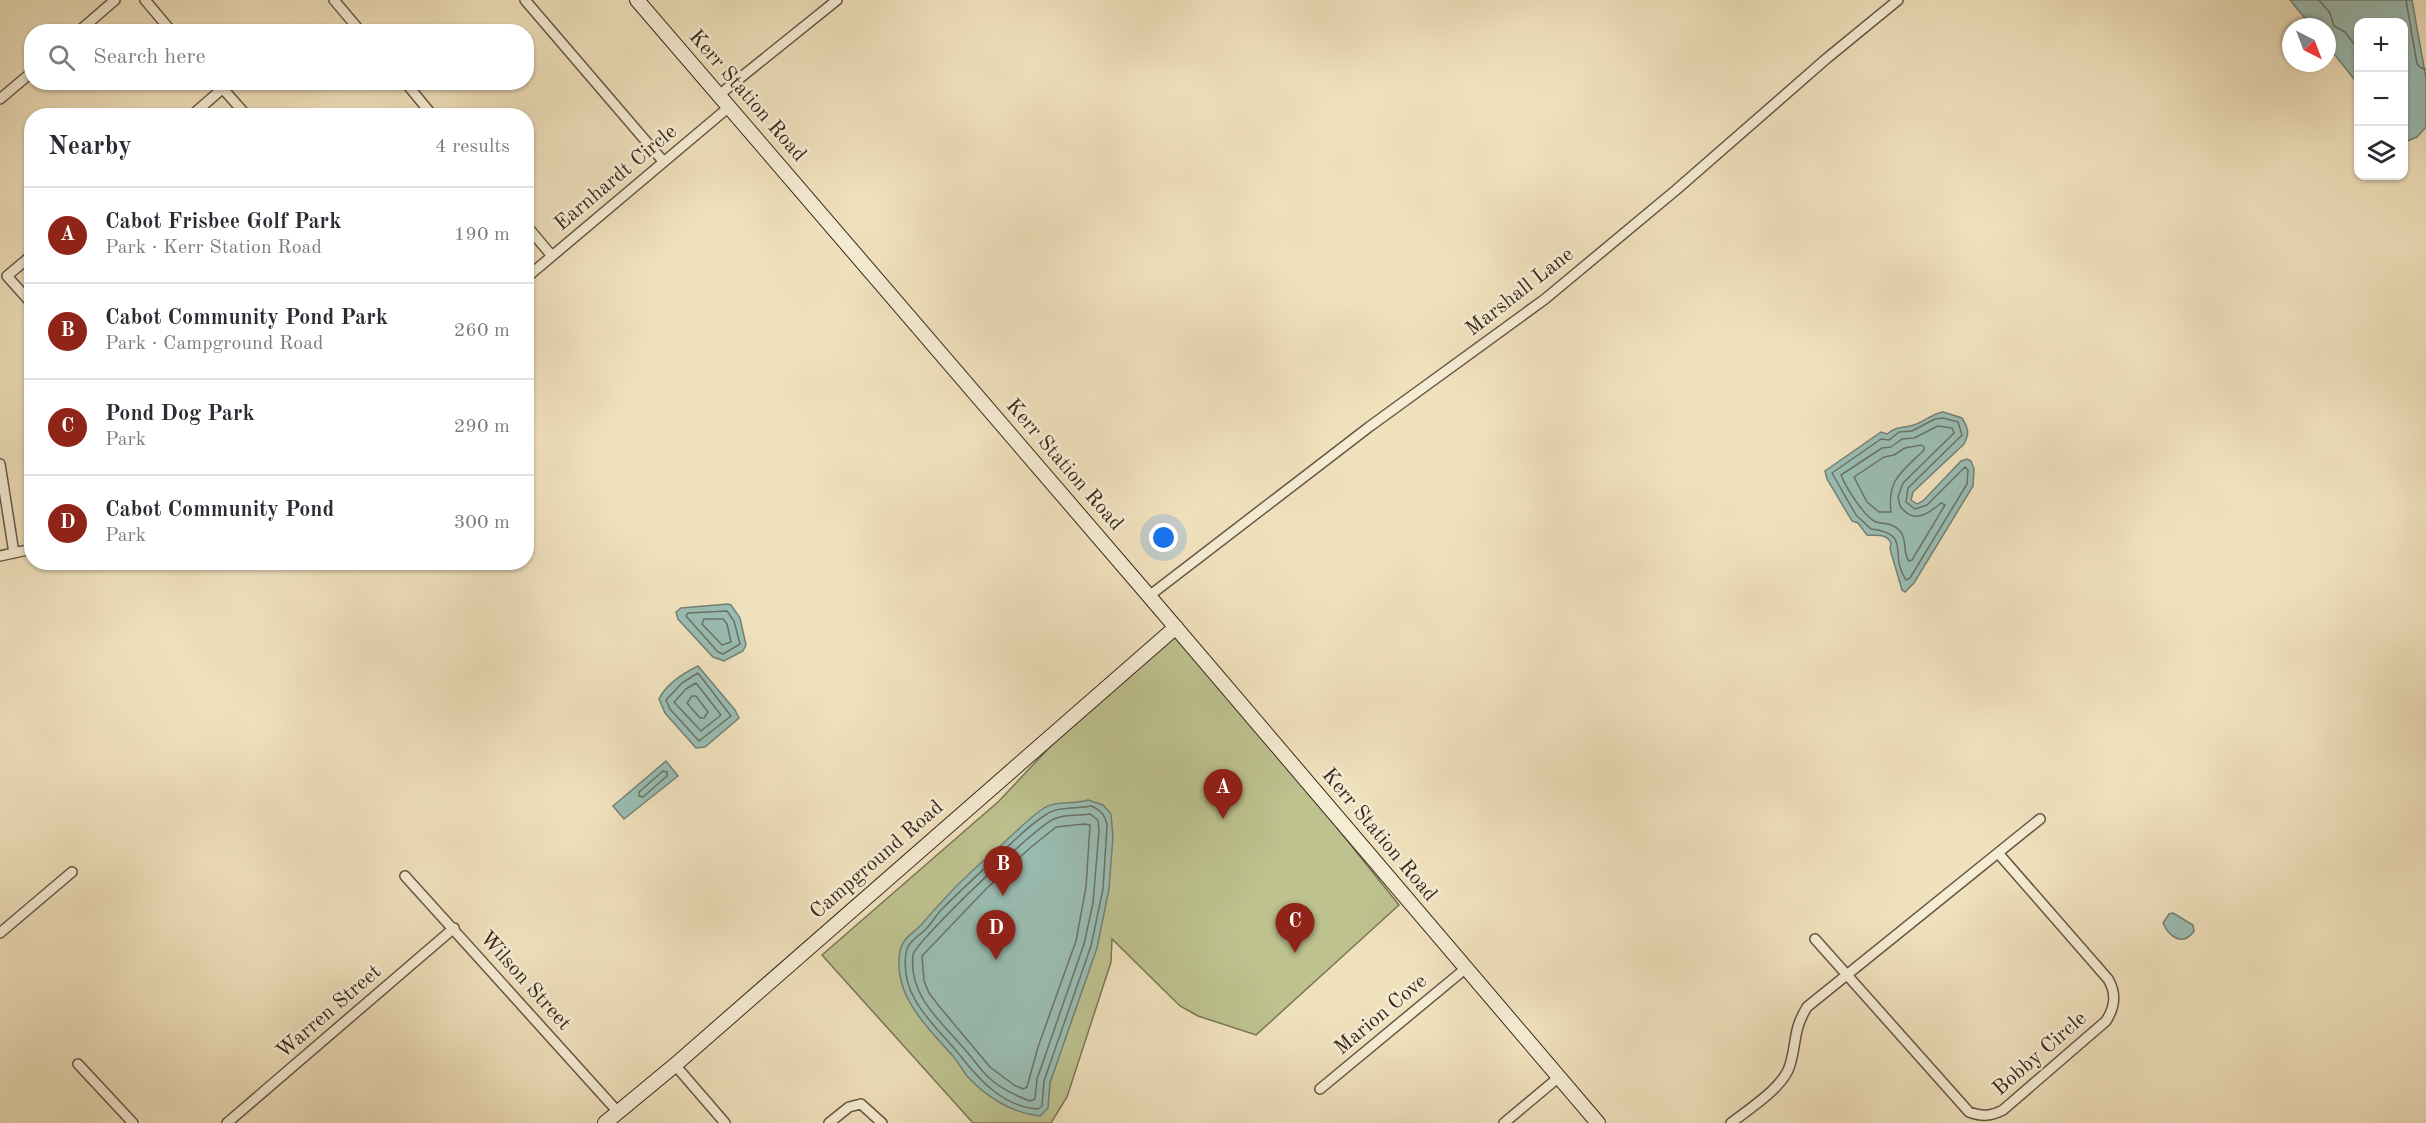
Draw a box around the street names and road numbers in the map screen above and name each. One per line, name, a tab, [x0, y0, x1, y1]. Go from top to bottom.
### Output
street label: Kerr Station Road	[684, 26, 810, 166]
street label: Earnhardt Circle	[551, 121, 681, 235]
street label: Marshall Lane	[1462, 244, 1578, 340]
street label: Kerr Station Road	[1001, 395, 1127, 535]
street label: Kerr Station Road	[1317, 764, 1441, 906]
street label: Campground Road	[807, 797, 948, 923]
street label: Wilson Street	[475, 927, 575, 1035]
street label: Warren Street	[273, 961, 385, 1063]
street label: Marion Cove	[1331, 971, 1431, 1059]
street label: Bobby Circle	[1989, 1008, 2091, 1100]

